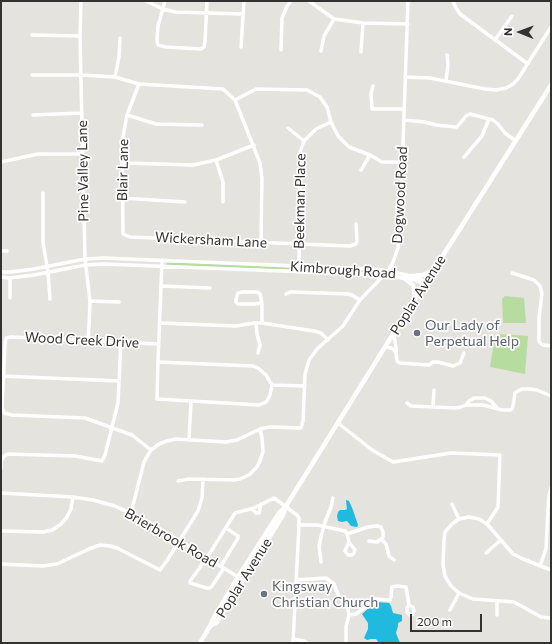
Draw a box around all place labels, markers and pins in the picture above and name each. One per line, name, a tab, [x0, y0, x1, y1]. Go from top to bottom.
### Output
place label: Our Lady of Perpetual Help	[425, 317, 519, 350]
marker: Our Lady of Perpetual Help	[412, 328, 422, 338]
place label: Kingsway Christian Church	[272, 578, 378, 610]
marker: Kingsway Christian Church	[259, 589, 269, 599]

